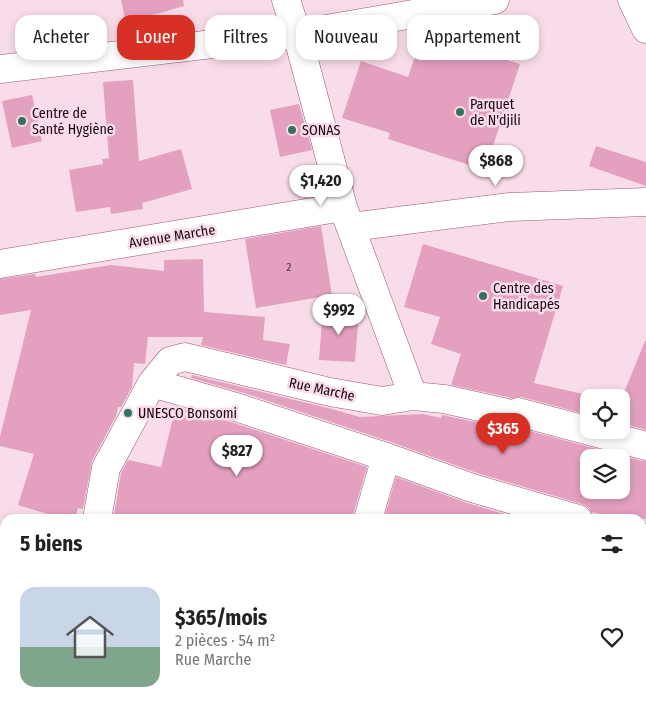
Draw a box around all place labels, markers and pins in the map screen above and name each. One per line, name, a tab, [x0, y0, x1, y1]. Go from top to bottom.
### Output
place label: Parquet de N'djili	[470, 96, 521, 129]
place label: Centre de Santé Hygiène	[32, 105, 114, 138]
marker: Parquet de N'djili	[454, 106, 466, 118]
marker: Centre de Santé Hygiène	[16, 115, 28, 127]
place label: SONAS	[302, 122, 341, 139]
marker: SONAS	[286, 124, 298, 136]
pin: $868	[466, 144, 526, 187]
pin: $1,420	[280, 164, 362, 207]
place label: Centre des Handicapés	[493, 280, 560, 313]
marker: Centre des Handicapés	[477, 290, 489, 302]
pin: $992	[309, 294, 369, 336]
place label: UNESCO Bonsomi	[138, 405, 237, 422]
marker: UNESCO Bonsomi	[122, 407, 134, 419]
pin: $365	[473, 412, 533, 455]
pin: $827	[207, 434, 267, 477]

